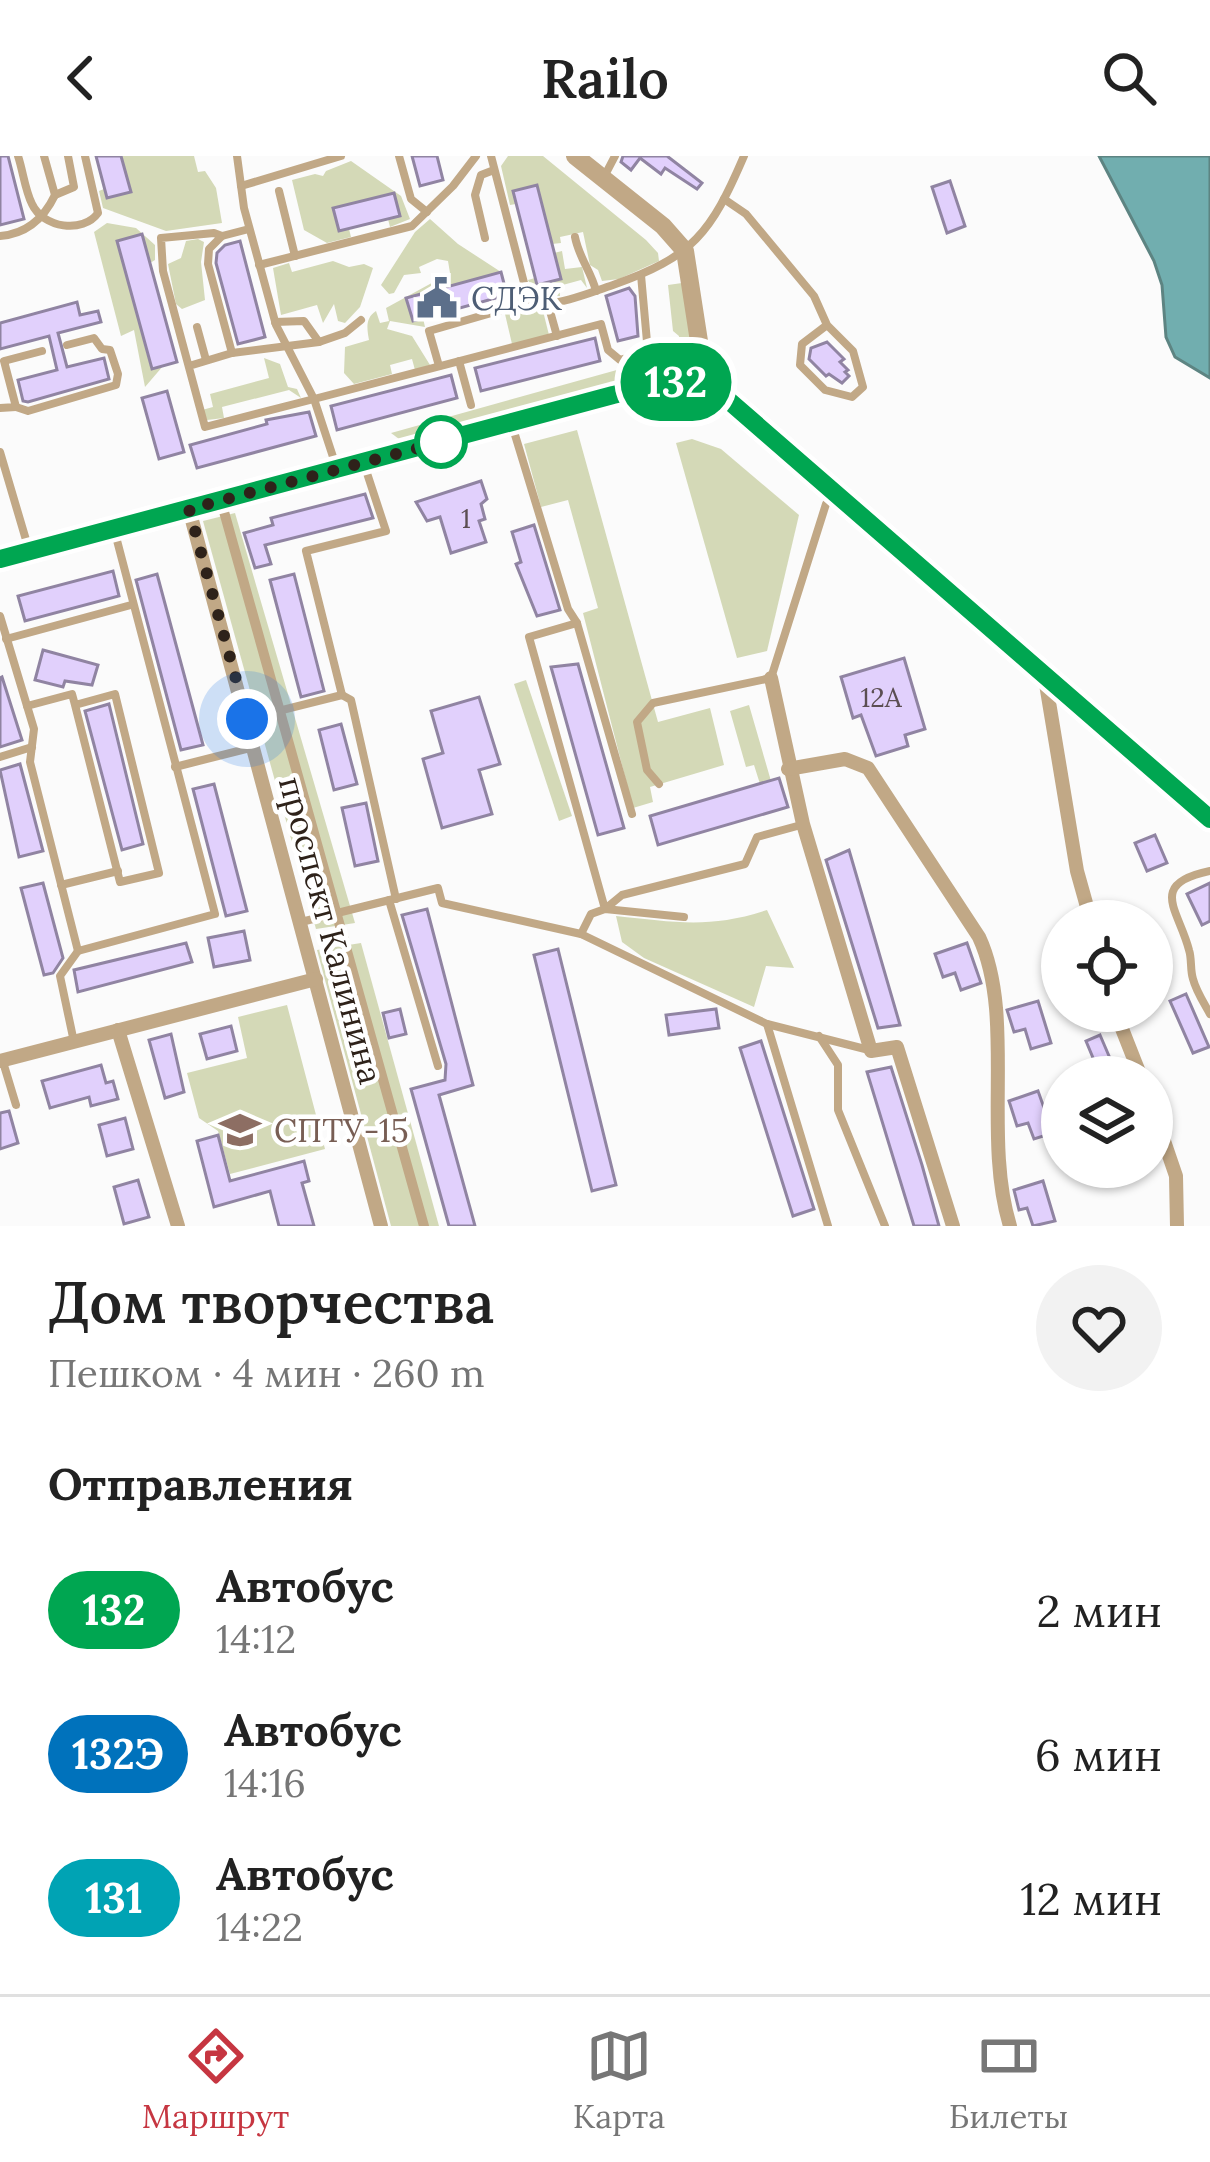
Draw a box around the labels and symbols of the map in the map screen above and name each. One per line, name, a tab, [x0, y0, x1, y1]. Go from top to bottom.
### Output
public building icon: СДЭК	[414, 275, 460, 321]
place label: СДЭК	[471, 277, 563, 319]
line badge: 132	[607, 343, 745, 421]
unlabelled marker	[416, 417, 466, 467]
house number: 1	[461, 501, 471, 535]
house number: 12А	[860, 680, 903, 714]
your location	[217, 689, 277, 749]
street label: проспект Калинина	[270, 772, 392, 1088]
school or university icon: СПТУ-15	[217, 1107, 263, 1153]
place label: СПТУ-15	[274, 1109, 409, 1151]

